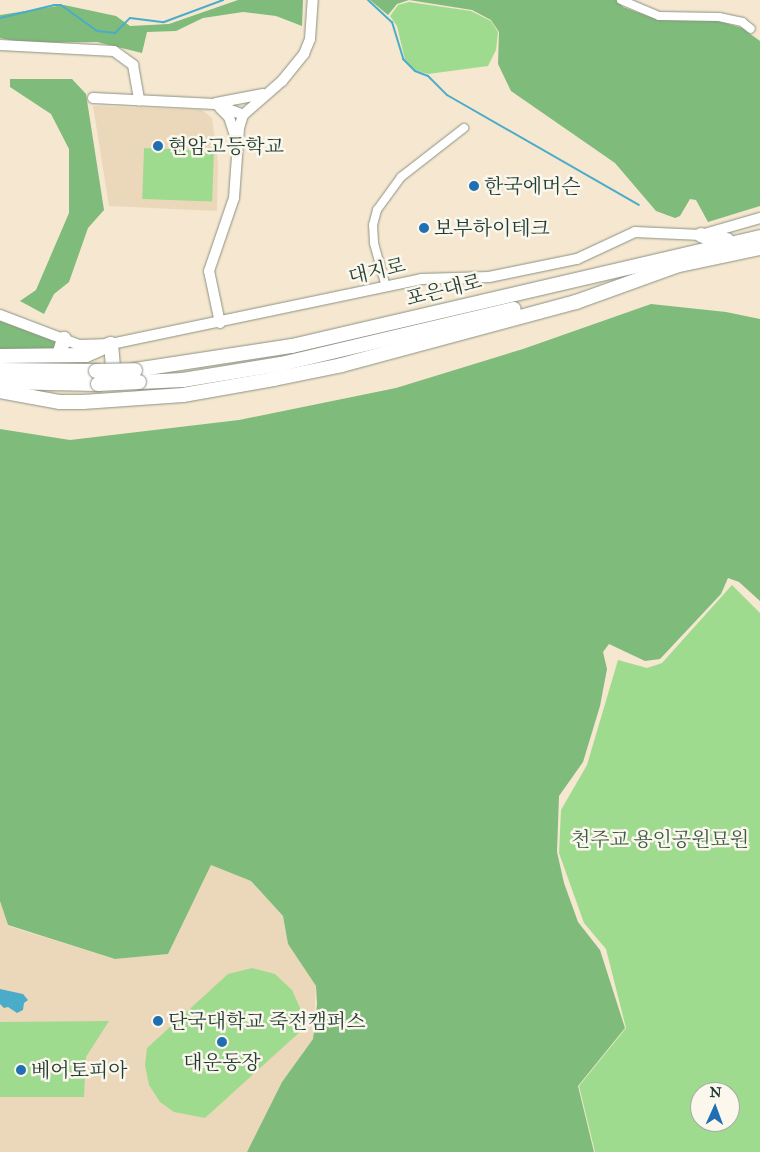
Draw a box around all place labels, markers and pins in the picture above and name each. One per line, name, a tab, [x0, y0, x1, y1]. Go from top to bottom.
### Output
place label: 현암고등학교	[168, 134, 284, 158]
marker: 현암고등학교	[152, 140, 164, 152]
place label: 한국에머슨	[484, 174, 581, 198]
marker: 한국에머슨	[468, 180, 480, 192]
place label: 보부하이테크	[434, 216, 550, 240]
marker: 보부하이테크	[418, 222, 430, 234]
place label: 단국대학교 죽전캠퍼스	[168, 1009, 366, 1033]
marker: 단국대학교 죽전캠퍼스	[152, 1015, 164, 1027]
marker: 대운동장	[216, 1036, 228, 1048]
place label: 대운동장	[183, 1050, 261, 1074]
place label: 베어토피아	[31, 1058, 128, 1082]
marker: 베어토피아	[15, 1064, 27, 1076]

